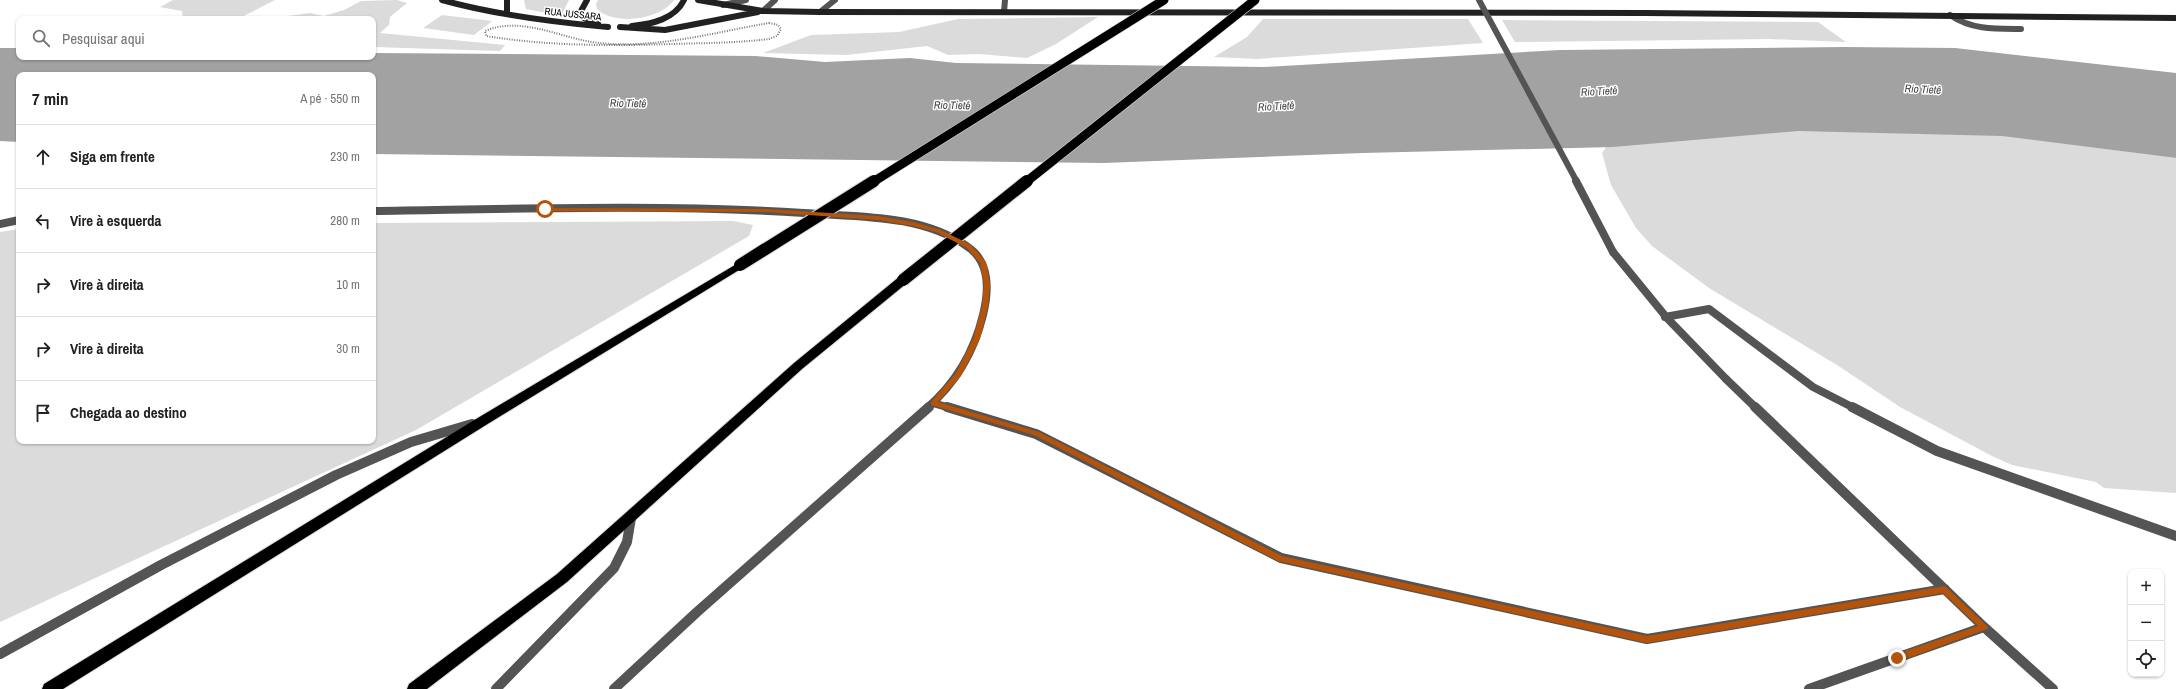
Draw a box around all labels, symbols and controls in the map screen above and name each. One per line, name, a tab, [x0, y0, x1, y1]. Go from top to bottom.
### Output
street label: RUA JUSSARA	[544, 5, 603, 23]
search box	[16, 16, 376, 60]
icon: search	[30, 27, 52, 49]
text: Pesquisar aqui	[62, 28, 145, 49]
water label: Rio Tietê	[1904, 81, 1942, 97]
water label: Rio Tietê	[1580, 83, 1618, 99]
text: 7 min	[32, 87, 68, 110]
text: A pé · 550 m	[300, 90, 360, 107]
water label: Rio Tietê	[610, 96, 646, 110]
water label: Rio Tietê	[934, 98, 970, 112]
water label: Rio Tietê	[1257, 98, 1295, 114]
icon: ahead	[32, 146, 54, 168]
text: Siga em frente	[70, 146, 155, 167]
text: 230 m	[330, 148, 360, 165]
route start	[536, 200, 554, 218]
icon: left	[32, 210, 54, 232]
text: Vire à esquerda	[70, 210, 161, 231]
text: 280 m	[330, 212, 360, 229]
icon: right	[32, 274, 54, 296]
text: Vire à direita	[70, 274, 144, 295]
text: 10 m	[336, 276, 360, 293]
icon: right	[32, 338, 54, 360]
text: Vire à direita	[70, 338, 144, 359]
text: 30 m	[336, 340, 360, 357]
icon: arrive	[32, 402, 54, 424]
text: Chegada ao destino	[70, 402, 187, 423]
map controls	[2128, 569, 2164, 677]
button: +	[2128, 569, 2164, 605]
button: −	[2128, 605, 2164, 641]
button: locate	[2128, 641, 2164, 677]
route end	[1888, 649, 1906, 667]

